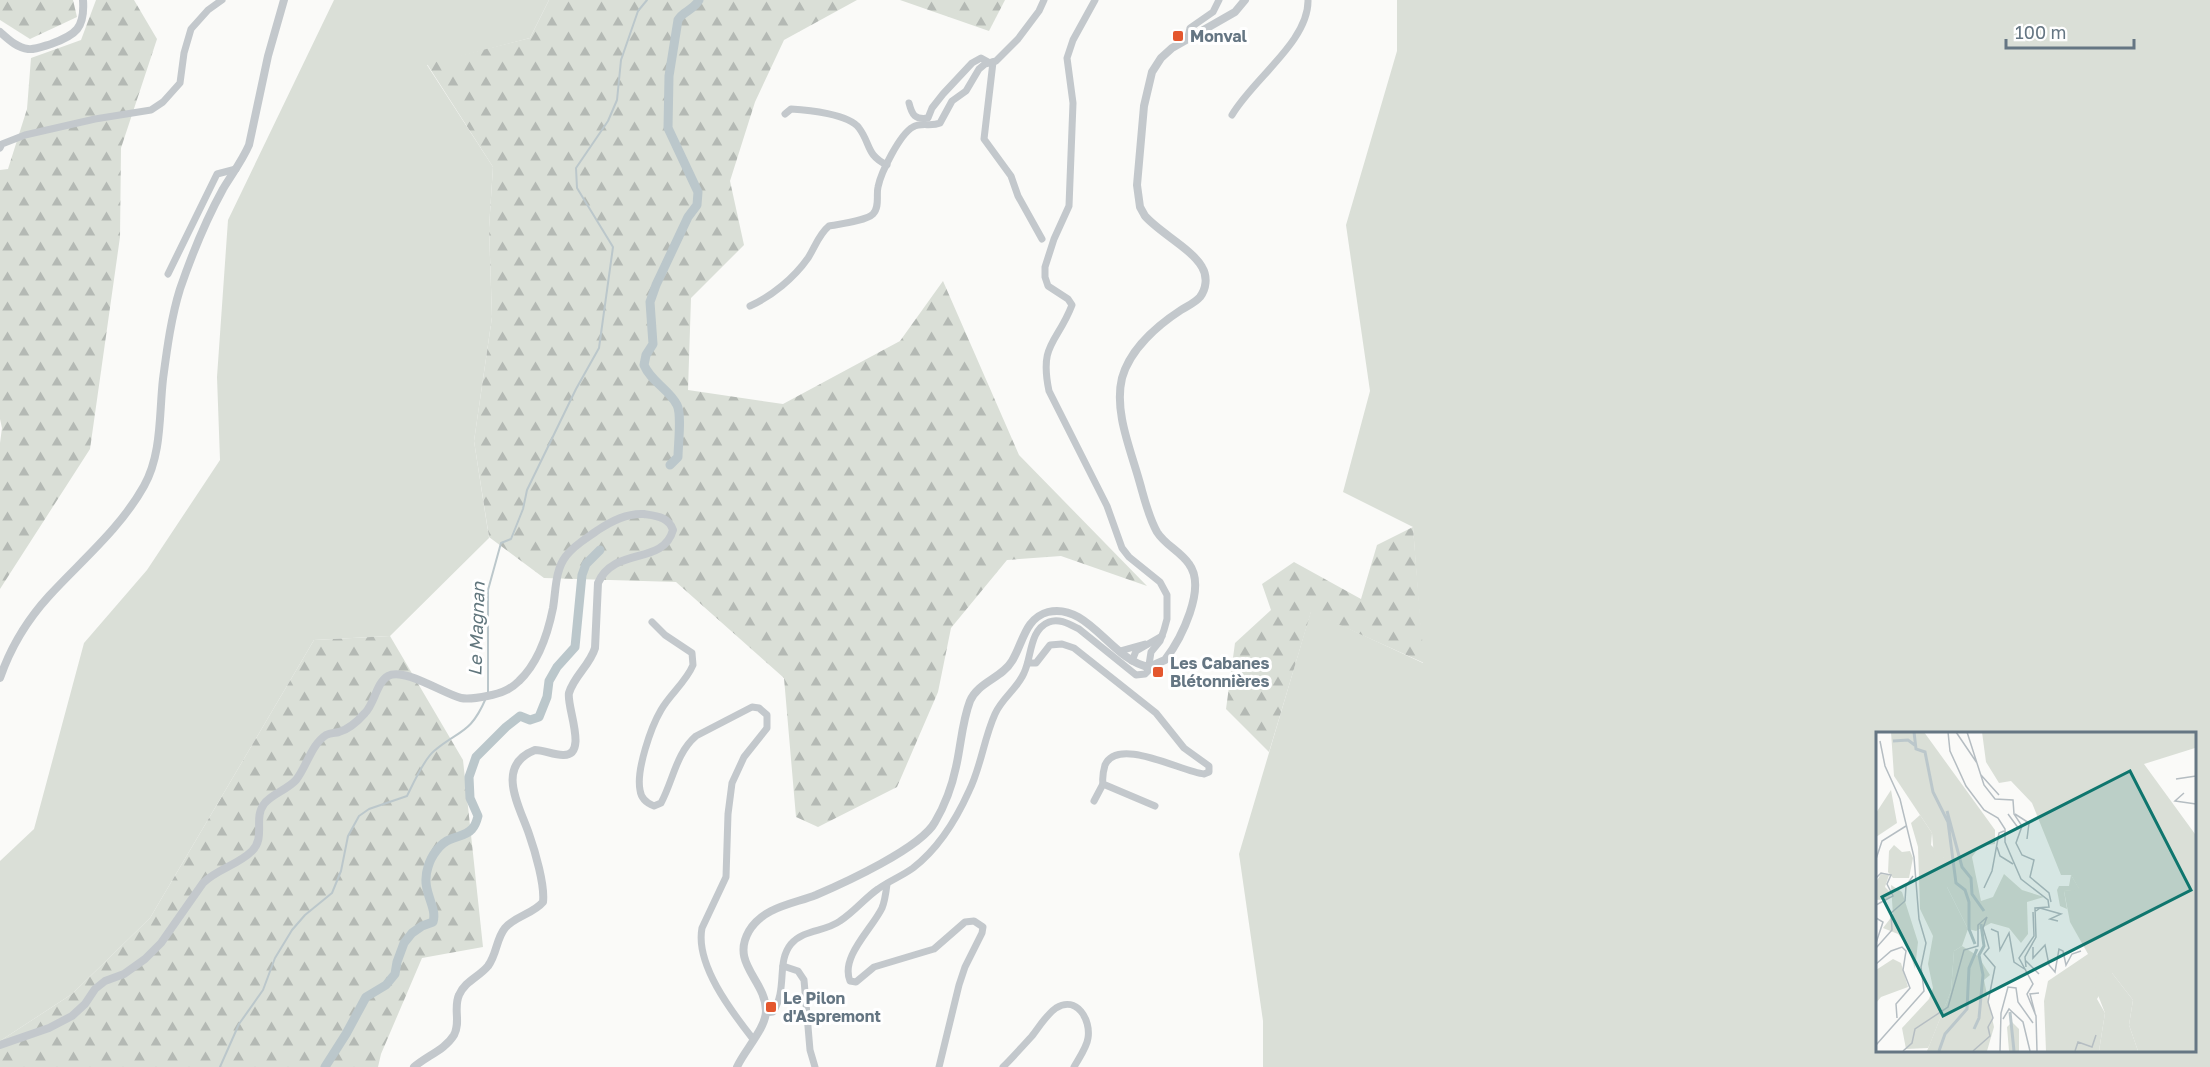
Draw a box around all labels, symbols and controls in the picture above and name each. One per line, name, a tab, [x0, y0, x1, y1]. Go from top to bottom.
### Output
scale bar	[2006, 12, 2134, 50]
text: 100 m	[2015, 21, 2066, 43]
place label: Monval	[1190, 26, 1248, 46]
marker: Monval	[1171, 29, 1185, 43]
water label: Le Magnan	[463, 581, 489, 676]
place label: Les Cabanes Blétonnières	[1170, 653, 1270, 691]
marker: Les Cabanes Blétonnières	[1151, 665, 1165, 679]
inset map	[1876, 732, 2195, 1052]
place label: Le Pilon d'Aspremont	[783, 988, 881, 1026]
marker: Le Pilon d'Aspremont	[764, 1000, 778, 1014]

